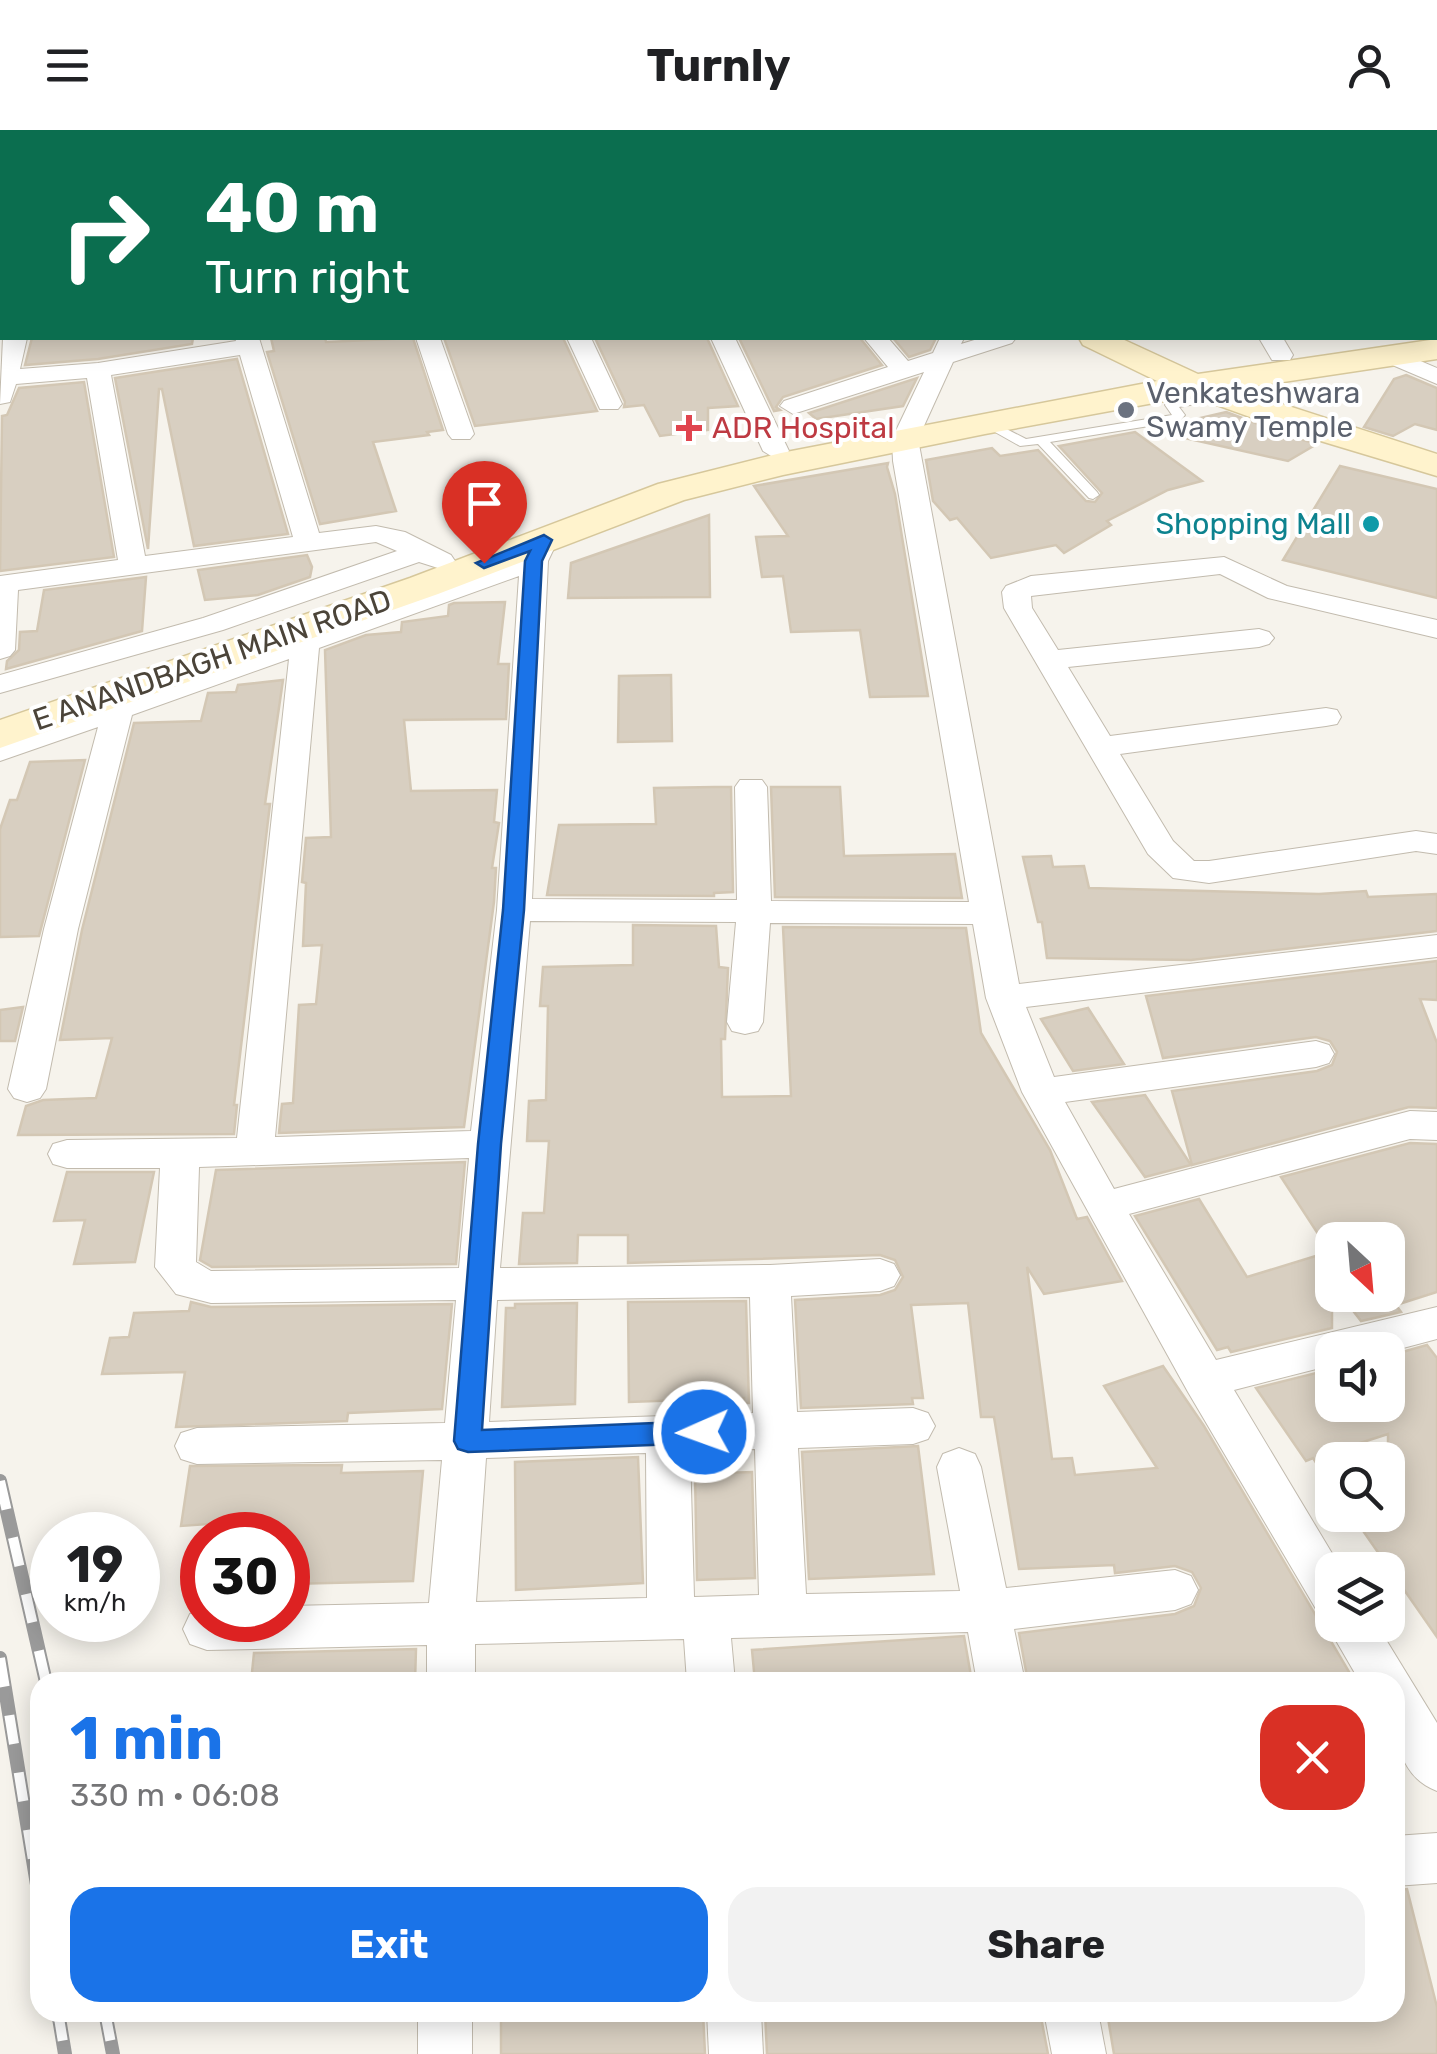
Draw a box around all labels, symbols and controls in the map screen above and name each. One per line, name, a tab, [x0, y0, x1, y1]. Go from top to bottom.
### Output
icon: menu	[40, 38, 95, 93]
icon: person	[1342, 38, 1397, 93]
text: Turnly	[646, 39, 791, 92]
text: 40 m	[205, 167, 379, 250]
icon: right	[40, 170, 170, 300]
text: Turn right	[205, 251, 409, 304]
place label: Venkateshwara Swamy Temple	[1146, 375, 1360, 445]
marker: Venkateshwara Swamy Temple	[1115, 399, 1137, 421]
place label: ADR Hospital	[712, 410, 894, 446]
marker: ADR Hospital	[676, 415, 702, 441]
pin	[442, 461, 527, 564]
icon: arrive	[457, 476, 512, 531]
place label: Shopping Mall	[1155, 506, 1351, 542]
marker: Shopping Mall	[1360, 513, 1382, 535]
street label: E ANANDBAGH MAIN ROAD	[28, 582, 396, 738]
north arrow	[1315, 1222, 1405, 1312]
map controls	[1315, 1222, 1405, 1642]
button: sound	[1315, 1332, 1405, 1422]
position arrow	[652, 1380, 756, 1484]
button: search	[1315, 1442, 1405, 1532]
speed limit sign: 30	[180, 1512, 310, 1642]
text: 19	[67, 1535, 123, 1595]
button: layers	[1315, 1552, 1405, 1642]
text: km/h	[64, 1588, 126, 1617]
text: 1 min	[70, 1703, 223, 1774]
button: close	[1260, 1705, 1365, 1810]
text: 330 m · 06:08	[70, 1776, 280, 1814]
button: Exit	[70, 1887, 708, 2002]
button: Share	[728, 1887, 1365, 2002]

